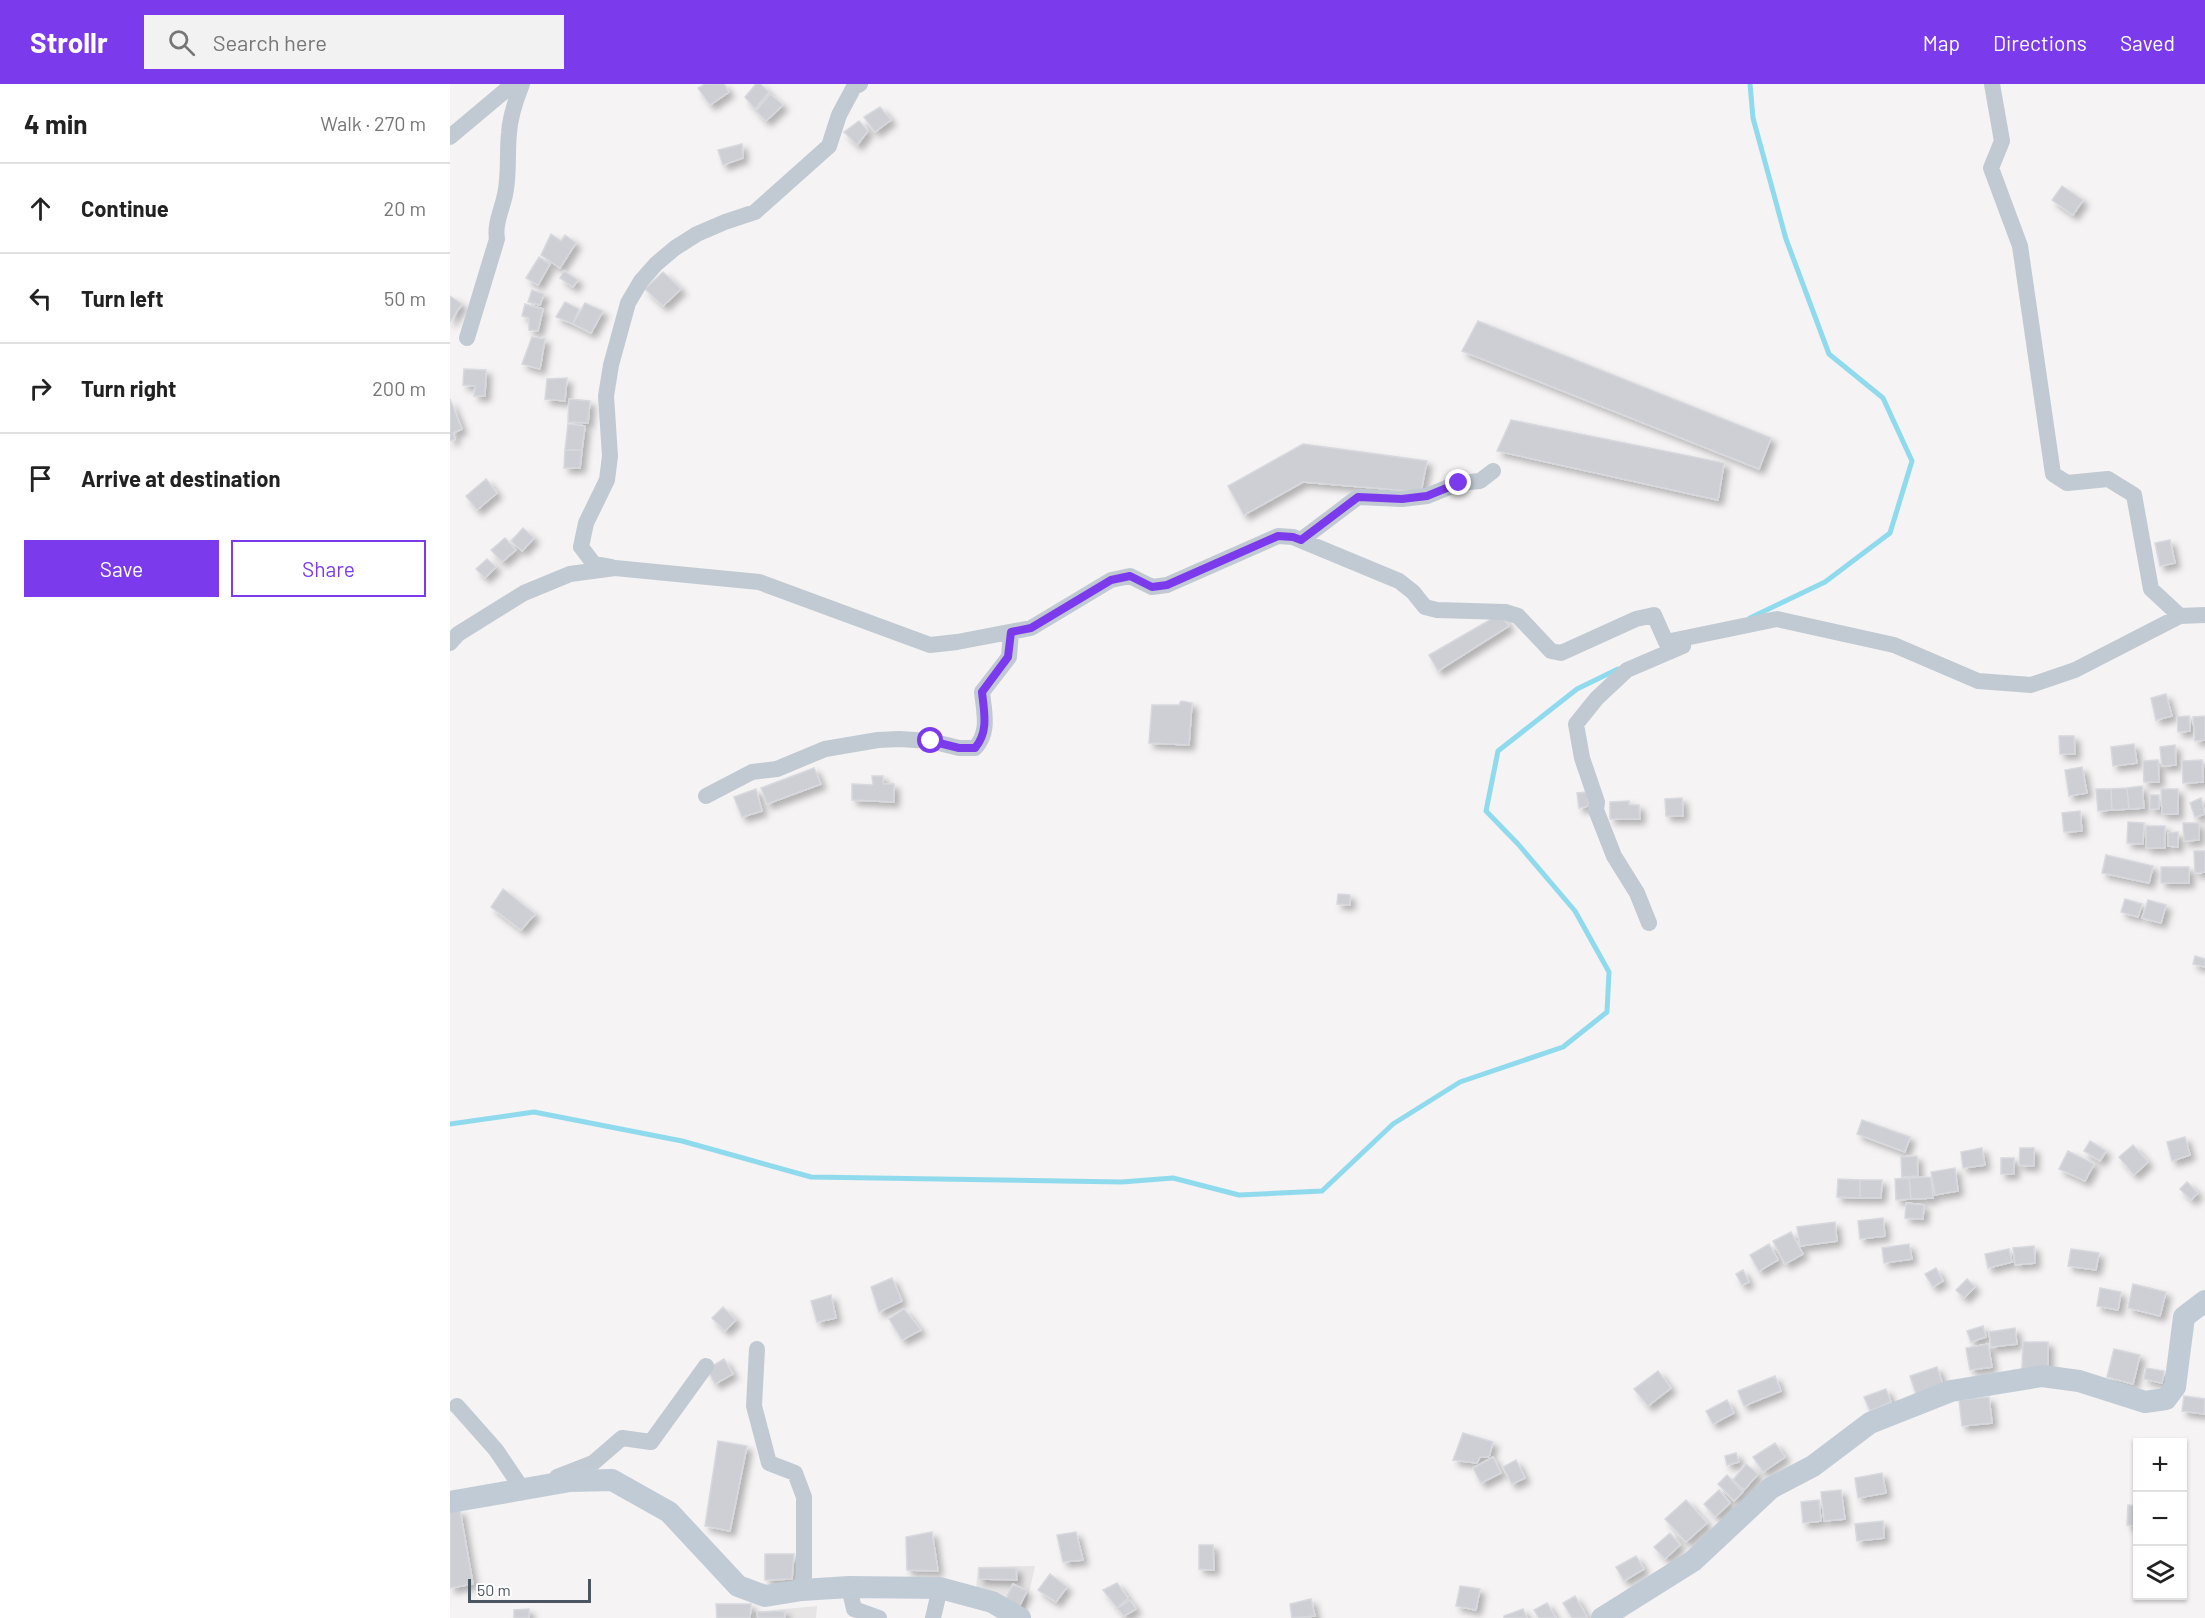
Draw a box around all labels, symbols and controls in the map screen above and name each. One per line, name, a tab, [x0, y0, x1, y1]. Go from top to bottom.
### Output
search box	[144, 15, 564, 69]
text: Strollr	[30, 25, 108, 59]
icon: search	[165, 26, 198, 59]
text: Search here	[213, 29, 327, 55]
text: Map	[1923, 30, 1960, 55]
text: Directions	[1993, 30, 2087, 55]
text: Saved	[2120, 30, 2175, 55]
text: 4 min	[24, 108, 88, 139]
text: Walk · 270 m	[320, 111, 426, 135]
icon: ahead	[24, 192, 57, 225]
text: Continue	[81, 195, 169, 221]
text: 20 m	[383, 196, 426, 220]
icon: left	[24, 282, 57, 315]
text: Turn left	[81, 285, 164, 311]
text: 50 m	[384, 286, 426, 310]
icon: right	[24, 372, 57, 405]
text: Turn right	[81, 375, 176, 401]
text: 200 m	[372, 376, 426, 400]
icon: arrive	[24, 462, 57, 495]
text: Arrive at destination	[81, 465, 280, 491]
route end	[1445, 469, 1471, 495]
button: Save	[24, 540, 219, 597]
button: Share	[231, 540, 426, 597]
route start	[917, 727, 943, 753]
map controls	[2133, 1438, 2187, 1600]
button: +	[2133, 1438, 2187, 1492]
button: −	[2133, 1492, 2187, 1546]
button: layers	[2133, 1546, 2187, 1600]
scale bar	[468, 1576, 591, 1604]
text: 50 m	[477, 1580, 511, 1599]

